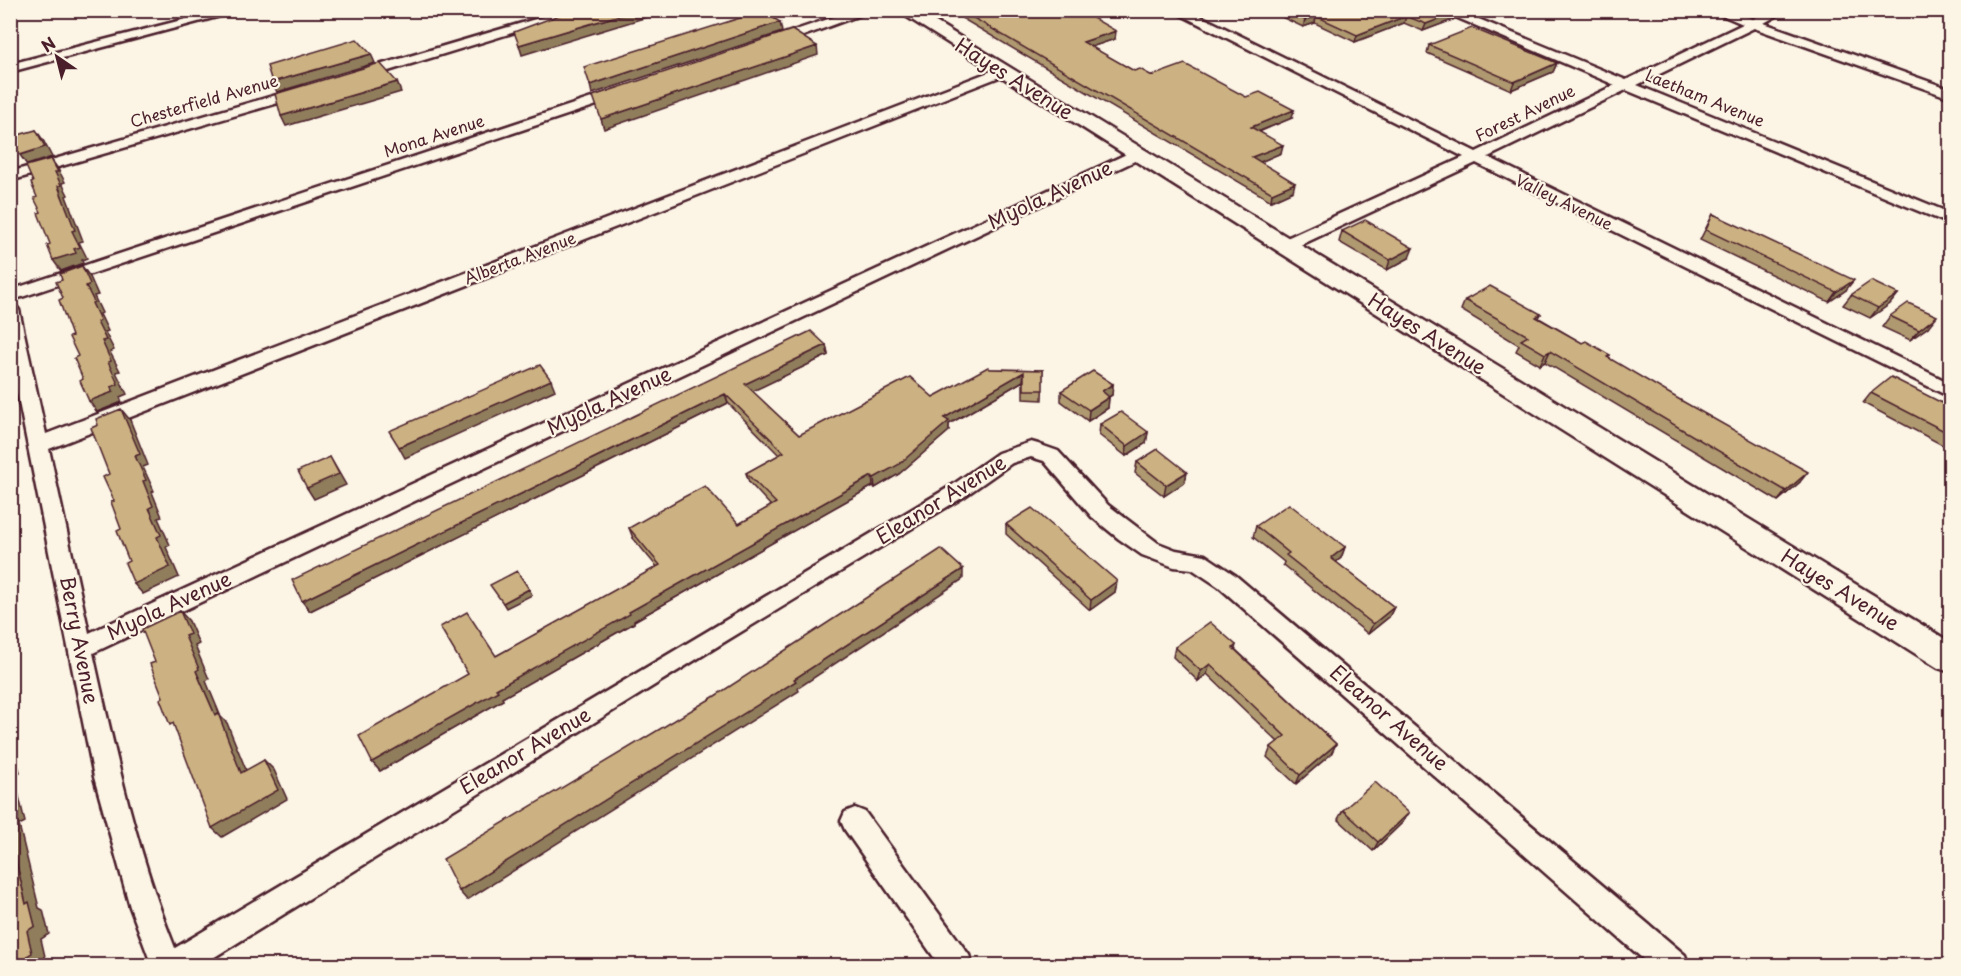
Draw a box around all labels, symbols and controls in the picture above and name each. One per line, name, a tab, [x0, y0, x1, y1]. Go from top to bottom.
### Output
north arrow	[27, 27, 87, 87]
text: N	[36, 30, 60, 57]
street label: Hayes Avenue	[950, 30, 1080, 127]
street label: Laetham Avenue	[1642, 62, 1769, 132]
street label: Chesterfield Avenue	[127, 67, 281, 133]
street label: Forest Avenue	[1471, 77, 1579, 147]
street label: Mona Avenue	[380, 107, 487, 163]
street label: Myola Avenue	[982, 152, 1117, 236]
street label: Valley Avenue	[1512, 167, 1617, 235]
street label: Alberta Avenue	[460, 225, 579, 289]
street label: Hayes Avenue	[1363, 285, 1493, 382]
street label: Myola Avenue	[541, 358, 676, 442]
street label: Eleanor Avenue	[870, 447, 1011, 551]
street label: Hayes Avenue	[1776, 541, 1906, 638]
street label: Myola Avenue	[101, 563, 236, 647]
street label: Berry Avenue	[53, 573, 107, 706]
street label: Eleanor Avenue	[1324, 657, 1456, 777]
street label: Eleanor Avenue	[453, 699, 596, 801]

